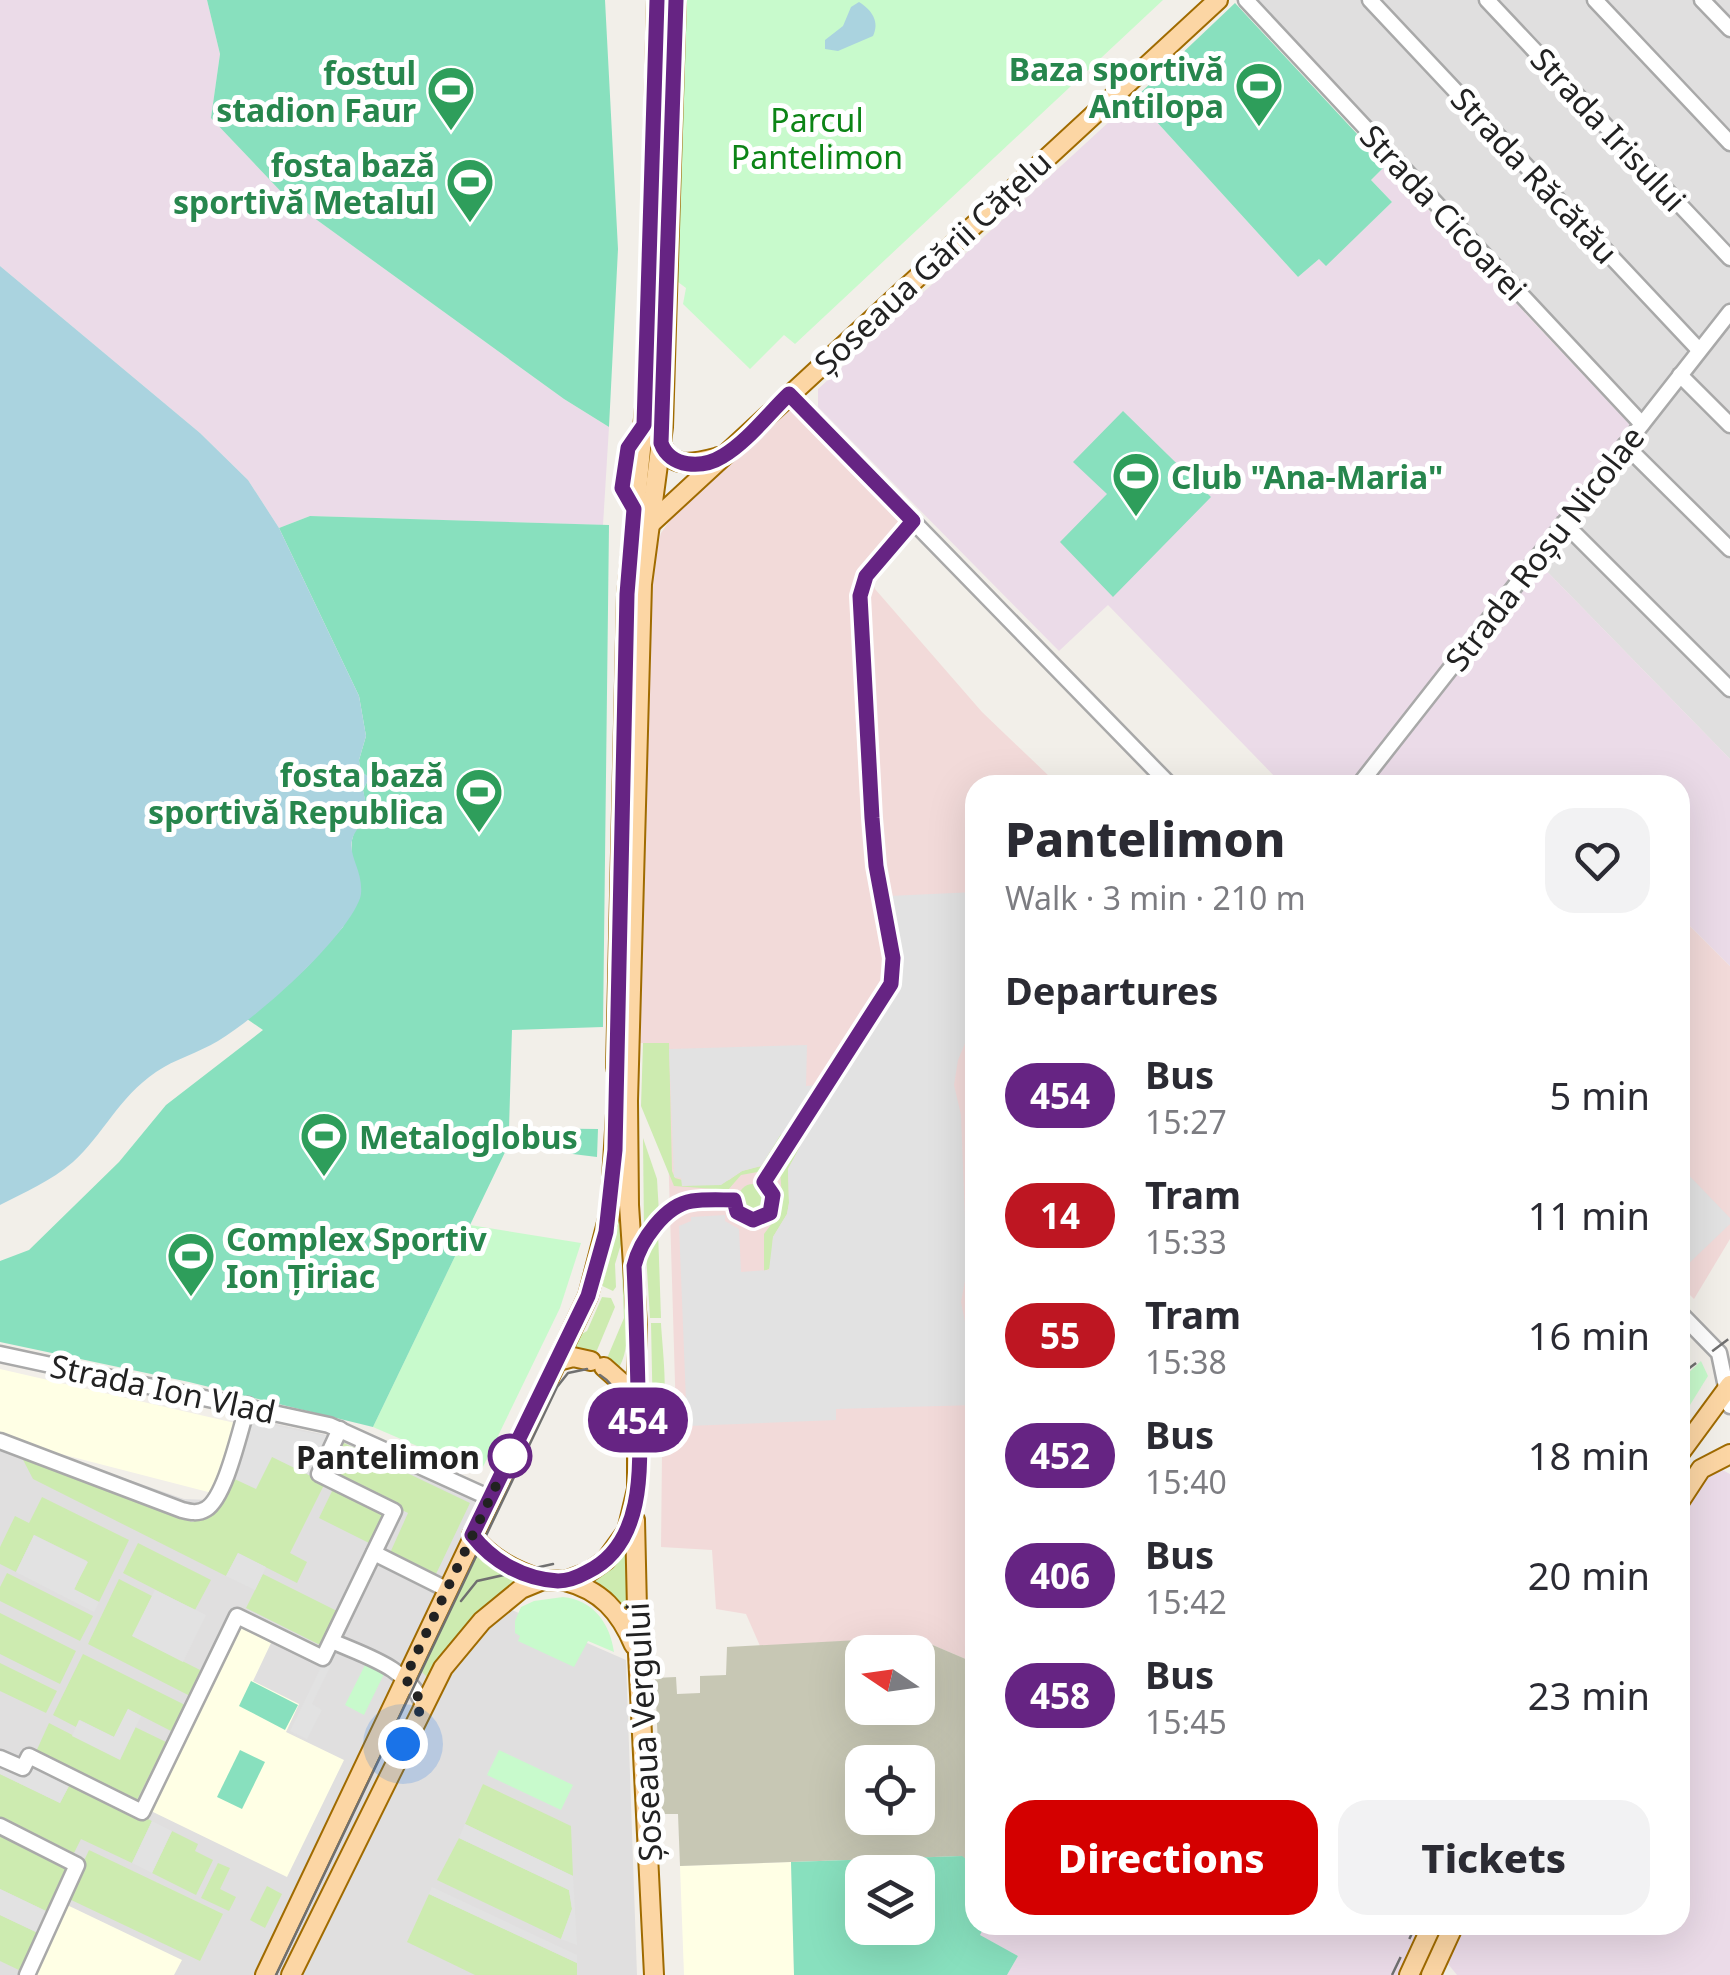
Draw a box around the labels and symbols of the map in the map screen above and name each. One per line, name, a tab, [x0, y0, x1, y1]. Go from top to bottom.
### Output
street label: Strada Irisului	[1522, 38, 1696, 220]
place label: Baza sportivă Antilopa	[1009, 47, 1224, 127]
place label: fostul stadion Faur	[216, 51, 416, 131]
sports icon: Baza sportivă Antilopa	[1233, 60, 1285, 128]
sports icon: fostul stadion Faur	[425, 64, 477, 132]
street label: Strada Răcătău	[1442, 78, 1628, 272]
park label: Parcul Pantelimon	[731, 98, 903, 178]
street label: Strada Cicoarei	[1351, 115, 1537, 309]
street label: Șoseaua Gării Cățelu	[804, 141, 1060, 383]
place label: fosta bază sportivă Metalul	[173, 143, 435, 223]
sports icon: fosta bază sportivă Metalul	[444, 156, 496, 224]
street label: Strada Roșu Nicolae	[1435, 417, 1653, 679]
sports icon: Club "Ana-Maria"	[1110, 450, 1162, 518]
place label: Club "Ana-Maria"	[1171, 455, 1443, 498]
place label: fosta bază sportivă Republica	[148, 753, 444, 833]
sports icon: fosta bază sportivă Republica	[453, 766, 505, 834]
sports icon: Metaloglobus	[298, 1110, 350, 1178]
place label: Metaloglobus	[359, 1115, 578, 1158]
place label: Complex Sportiv Ion Țiriac	[226, 1217, 487, 1297]
sports icon: Complex Sportiv Ion Țiriac	[165, 1230, 217, 1298]
street label: Strada Ion Vlad	[47, 1343, 279, 1433]
line badge: 454	[580, 1388, 696, 1452]
place label: Pantelimon	[296, 1435, 480, 1478]
marker: Pantelimon	[489, 1435, 531, 1477]
street label: Șoseaua Vergului	[615, 1601, 671, 1863]
north arrow	[845, 1635, 935, 1725]
your location	[378, 1719, 428, 1769]

